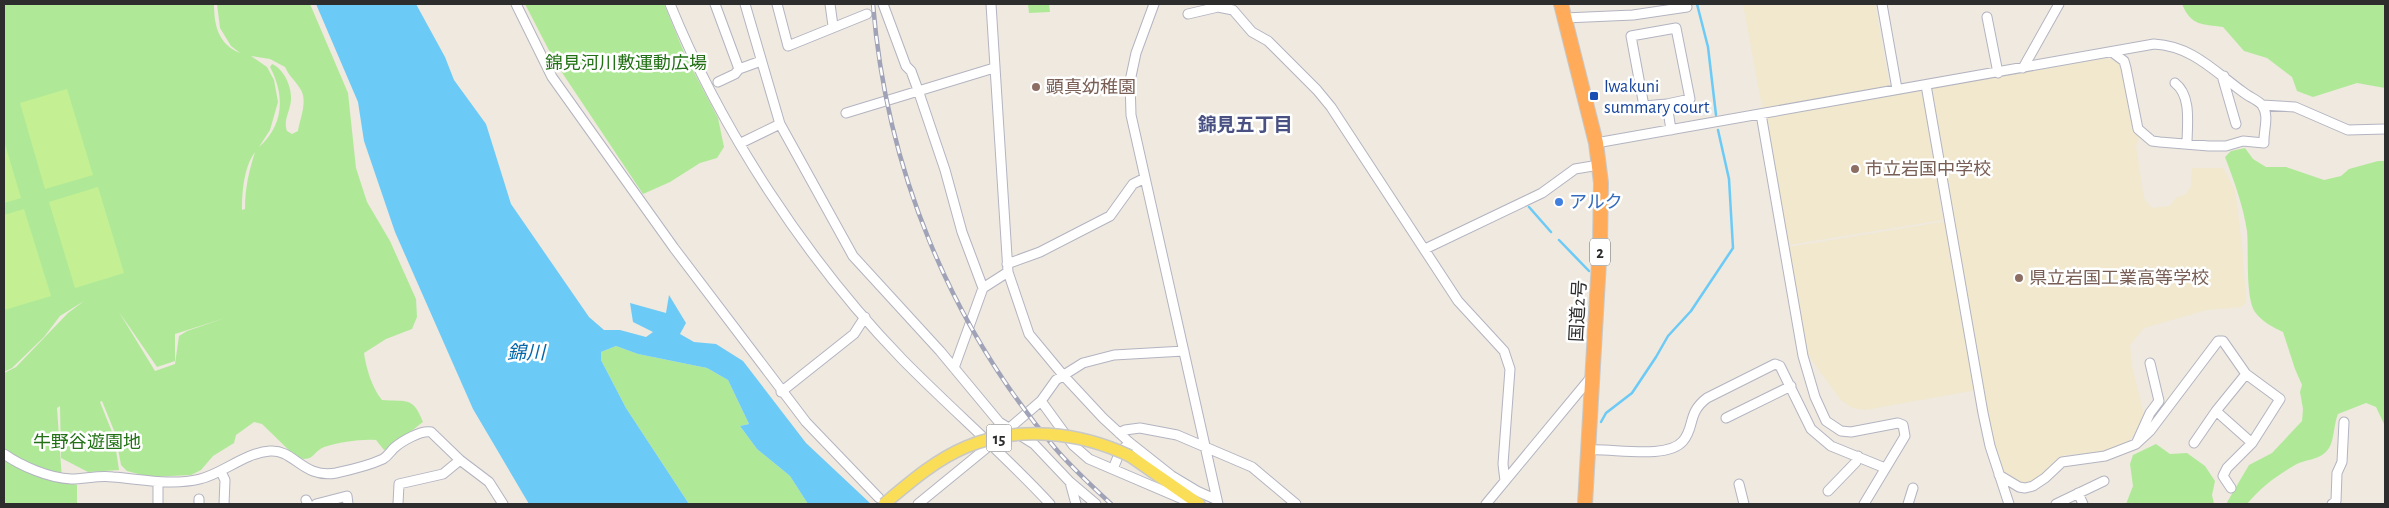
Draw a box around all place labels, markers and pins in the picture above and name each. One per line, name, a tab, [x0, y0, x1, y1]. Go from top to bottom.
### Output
place label: 顕真幼稚園	[1046, 77, 1136, 97]
place label: Iwakuni summary court	[1604, 78, 1710, 117]
marker: 顕真幼稚園	[1030, 81, 1042, 93]
marker: Iwakuni summary court	[1588, 90, 1600, 102]
place label: 市立岩国中学校	[1865, 159, 1991, 179]
marker: 市立岩国中学校	[1849, 163, 1861, 175]
place label: アルク	[1569, 193, 1623, 212]
marker: アルク	[1553, 196, 1565, 208]
place label: 県立岩国工業高等学校	[2029, 268, 2209, 288]
marker: 県立岩国工業高等学校	[2013, 272, 2025, 284]

